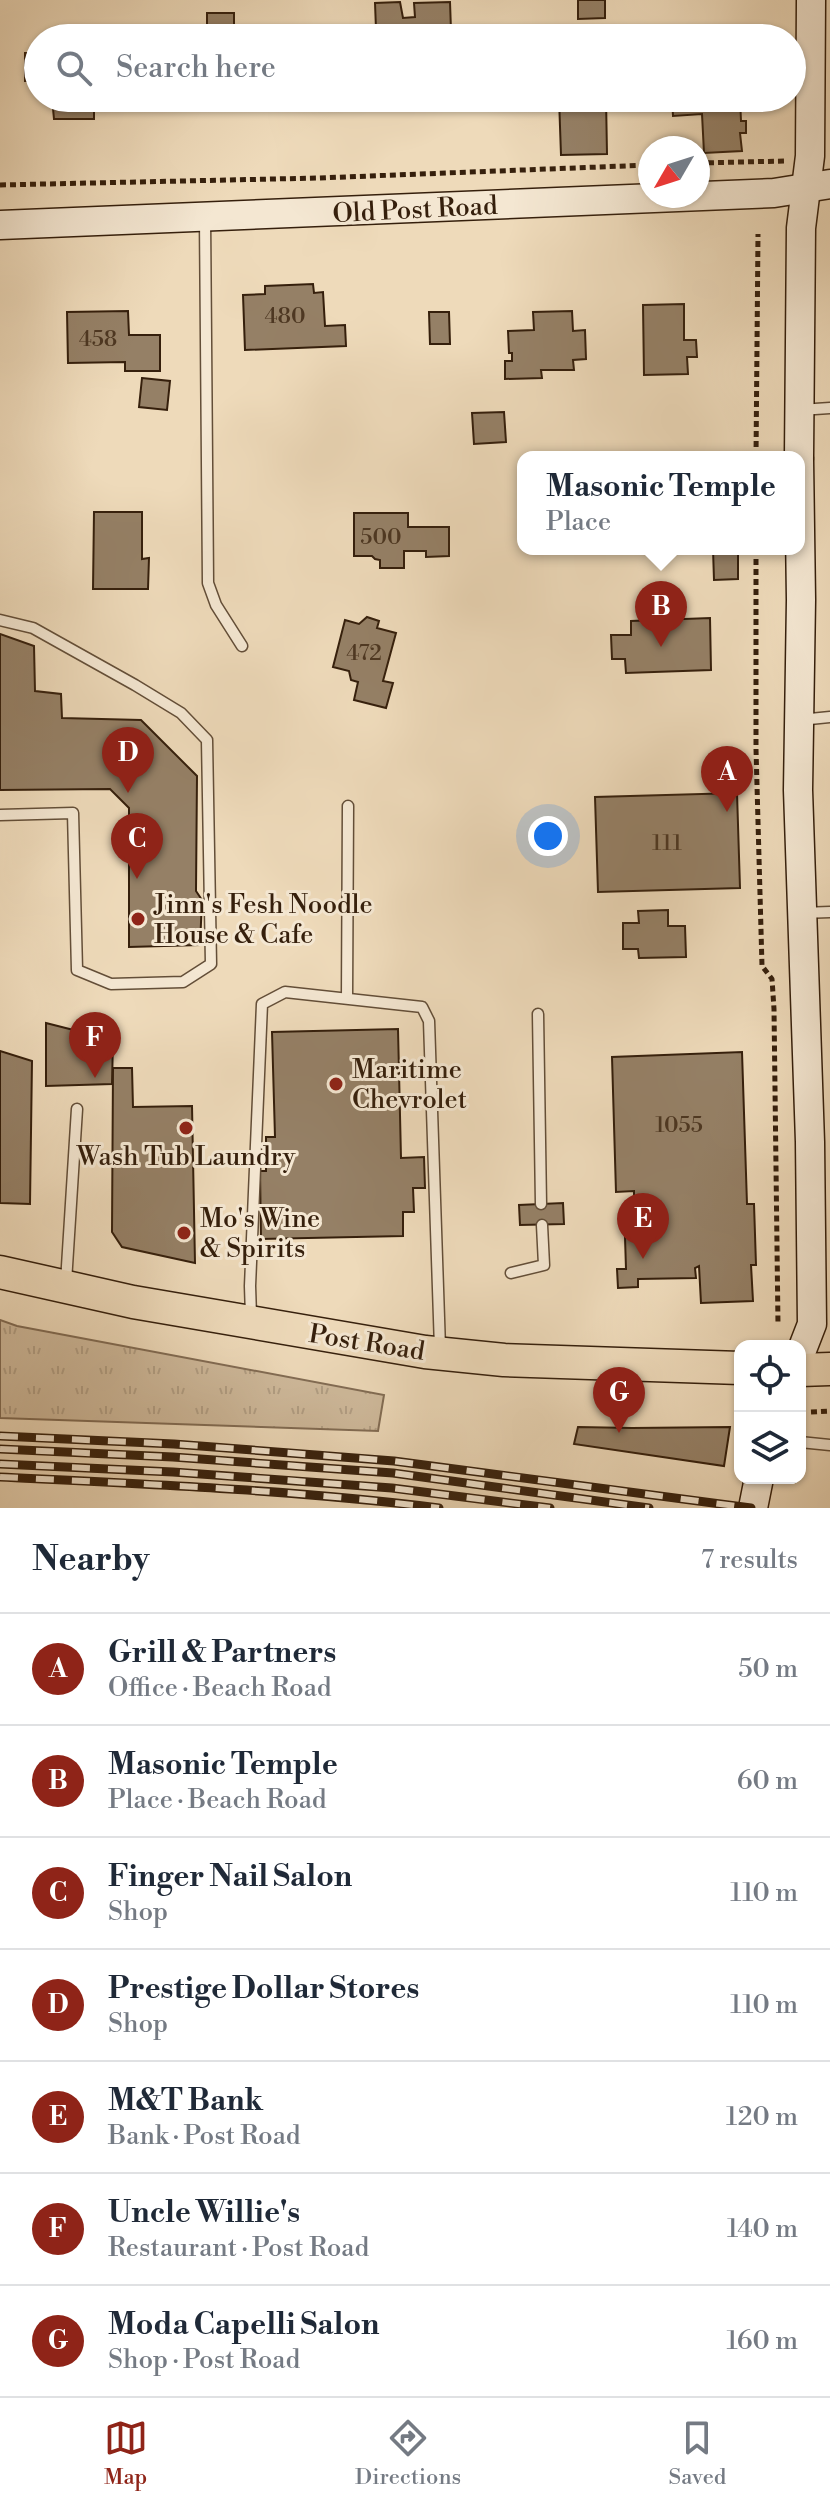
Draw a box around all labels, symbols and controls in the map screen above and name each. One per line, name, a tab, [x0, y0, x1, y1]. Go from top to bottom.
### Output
search box	[24, 24, 806, 112]
icon: search	[52, 46, 96, 90]
text: Search here	[116, 49, 276, 87]
north arrow	[638, 136, 710, 208]
street label: Old Post Road	[332, 190, 499, 230]
house number: 480	[264, 303, 306, 330]
house number: 458	[79, 326, 117, 353]
popup	[517, 451, 805, 555]
text: Masonic Temple	[546, 468, 776, 506]
text: Place	[546, 506, 611, 538]
house number: 500	[360, 524, 402, 551]
pin: B	[635, 581, 687, 647]
house number: 472	[346, 640, 382, 667]
pin: D	[102, 727, 154, 793]
pin: A	[701, 746, 753, 812]
pin: C	[111, 813, 163, 879]
your location	[528, 816, 568, 856]
house number: 111	[652, 830, 682, 857]
place label: Jinn's Fesh Noodle House & Cafe	[153, 889, 373, 951]
marker: Jinn's Fesh Noodle House & Cafe	[129, 910, 147, 928]
pin: F	[69, 1012, 121, 1078]
place label: Maritime Chevrolet	[352, 1054, 467, 1116]
marker: Maritime Chevrolet	[327, 1075, 345, 1093]
house number: 1055	[655, 1112, 703, 1139]
marker: Wash Tub Laundry	[177, 1119, 195, 1137]
place label: Wash Tub Laundry	[76, 1141, 296, 1173]
pin: E	[617, 1193, 669, 1259]
place label: Mo's Wine & Spirits	[200, 1203, 320, 1265]
marker: Mo's Wine & Spirits	[175, 1224, 193, 1242]
street label: Post Road	[307, 1318, 427, 1368]
map controls	[734, 1340, 806, 1484]
button: locate	[734, 1340, 806, 1412]
pin: G	[593, 1367, 645, 1433]
button: layers	[734, 1412, 806, 1484]
text: Nearby	[32, 1539, 150, 1581]
text: 7 results	[701, 1544, 798, 1576]
text: Grill & Partners	[108, 1634, 336, 1672]
text: A	[49, 1653, 67, 1685]
text: 50 m	[738, 1653, 798, 1685]
text: Office · Beach Road	[108, 1672, 332, 1704]
text: Masonic Temple	[108, 1746, 338, 1784]
text: B	[48, 1765, 68, 1797]
text: 60 m	[737, 1765, 798, 1797]
text: Place · Beach Road	[108, 1784, 327, 1816]
text: Finger Nail Salon	[108, 1858, 352, 1896]
text: C	[49, 1877, 67, 1909]
text: 110 m	[730, 1877, 798, 1909]
text: Shop	[108, 1896, 168, 1928]
text: Prestige Dollar Stores	[108, 1970, 419, 2008]
text: D	[48, 1989, 68, 2021]
text: 110 m	[730, 1989, 798, 2021]
text: Shop	[108, 2008, 168, 2040]
text: M&T Bank	[108, 2082, 263, 2120]
text: E	[49, 2101, 67, 2133]
text: 120 m	[726, 2101, 798, 2133]
text: Bank · Post Road	[108, 2120, 301, 2152]
text: Uncle Willie's	[108, 2194, 300, 2232]
text: F	[49, 2213, 67, 2245]
text: 140 m	[727, 2213, 798, 2245]
text: Restaurant · Post Road	[108, 2232, 369, 2264]
text: Moda Capelli Salon	[108, 2306, 380, 2344]
text: G	[48, 2325, 68, 2357]
text: 160 m	[727, 2325, 798, 2357]
text: Shop · Post Road	[108, 2344, 300, 2376]
tab: Map	[104, 2416, 148, 2491]
tab: Directions	[355, 2416, 461, 2491]
tab: Saved	[669, 2416, 726, 2491]

